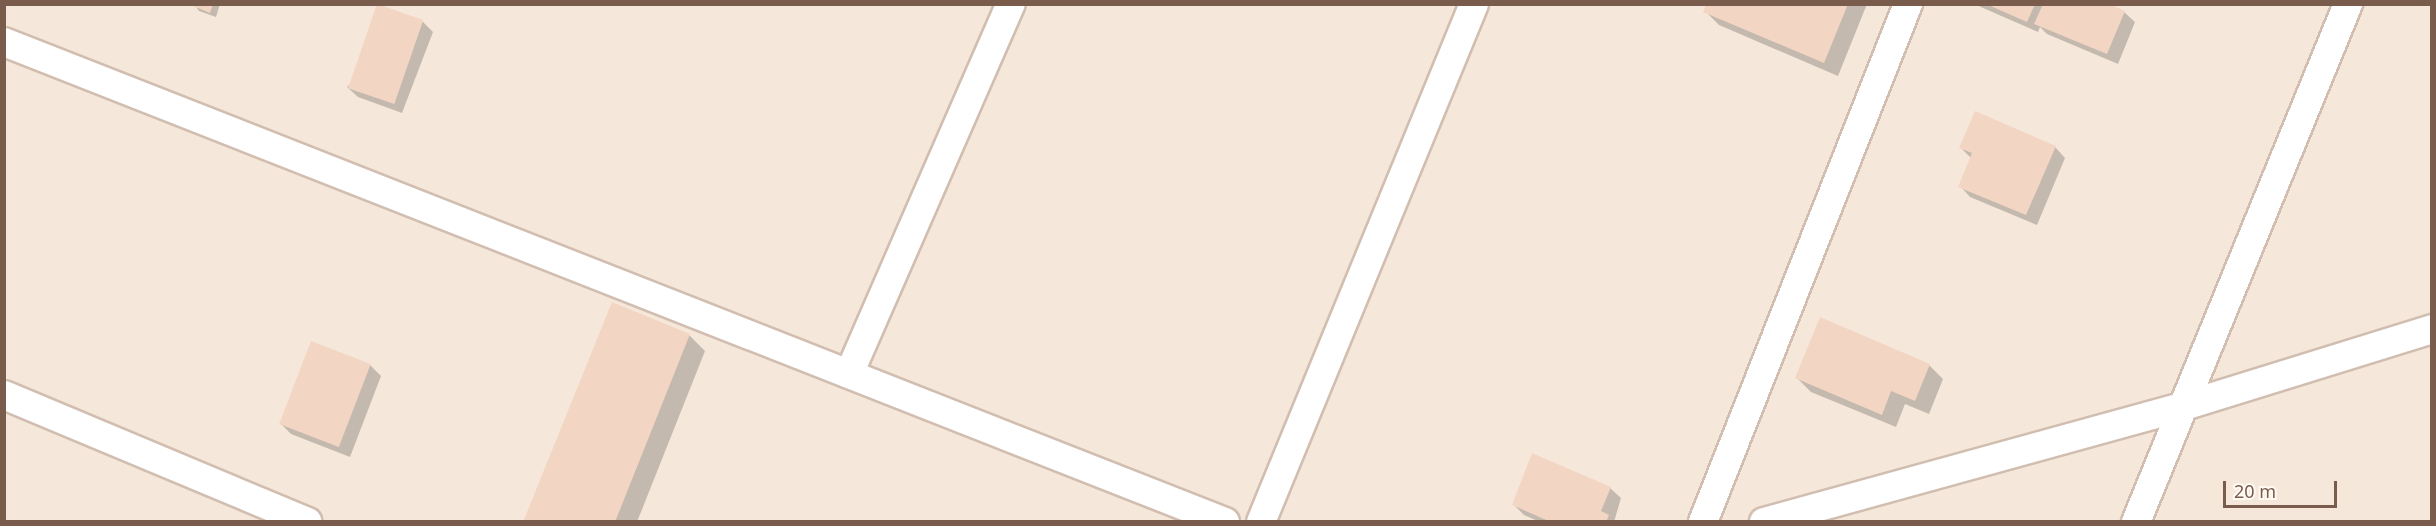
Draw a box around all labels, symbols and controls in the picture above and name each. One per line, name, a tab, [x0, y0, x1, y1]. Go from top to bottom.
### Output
scale bar	[2226, 469, 2340, 507]
text: 20 m	[2234, 479, 2276, 503]

